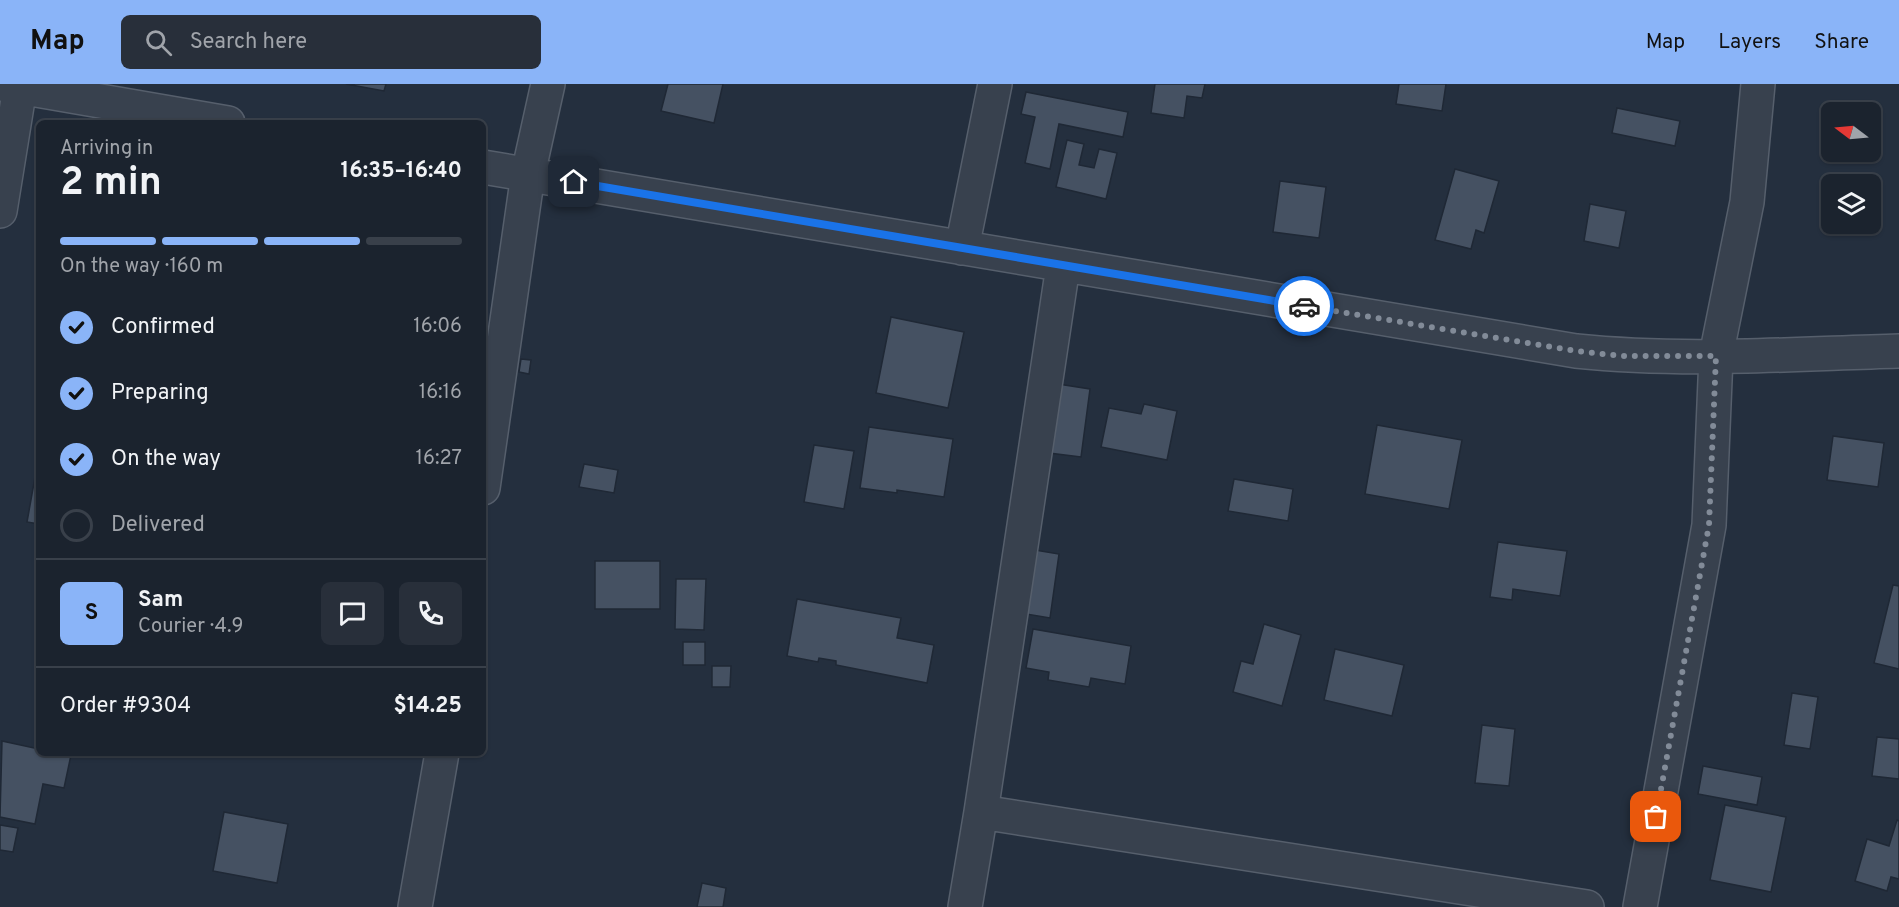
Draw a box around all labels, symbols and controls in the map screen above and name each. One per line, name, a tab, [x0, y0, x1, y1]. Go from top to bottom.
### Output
search box	[121, 15, 541, 69]
text: Map	[30, 24, 85, 60]
icon: search	[142, 26, 175, 59]
text: Search here	[190, 29, 307, 56]
text: Map	[1646, 29, 1685, 56]
text: Layers	[1718, 29, 1781, 56]
text: Share	[1814, 29, 1869, 56]
north arrow	[1821, 102, 1881, 162]
map controls	[1821, 102, 1881, 234]
text: Arriving in	[60, 136, 153, 162]
pin	[548, 156, 599, 207]
text: 16:35–16:40	[340, 158, 462, 185]
text: 2 min	[60, 160, 162, 209]
icon: home	[557, 165, 590, 198]
button: layers	[1821, 174, 1881, 234]
text: On the way · 160 m	[60, 254, 223, 280]
courier	[1274, 276, 1334, 336]
icon: car	[1288, 290, 1321, 323]
icon: check	[60, 311, 93, 344]
text: Confirmed	[111, 314, 215, 341]
text: 16:06	[413, 314, 462, 340]
icon: check	[60, 377, 93, 410]
text: Preparing	[111, 380, 209, 407]
text: 16:16	[419, 380, 462, 406]
icon: check	[60, 443, 93, 476]
text: On the way	[111, 446, 221, 473]
text: 16:27	[416, 446, 462, 472]
text: Delivered	[111, 512, 205, 539]
button: chat	[321, 582, 384, 645]
button: phone	[399, 582, 462, 645]
text: Sam	[138, 587, 183, 614]
text: S	[85, 600, 98, 627]
text: Courier · 4.9	[138, 614, 243, 640]
text: Order #9304	[60, 693, 191, 720]
text: $14.25	[394, 693, 462, 720]
pin	[1630, 791, 1681, 842]
icon: bag	[1639, 800, 1672, 833]

